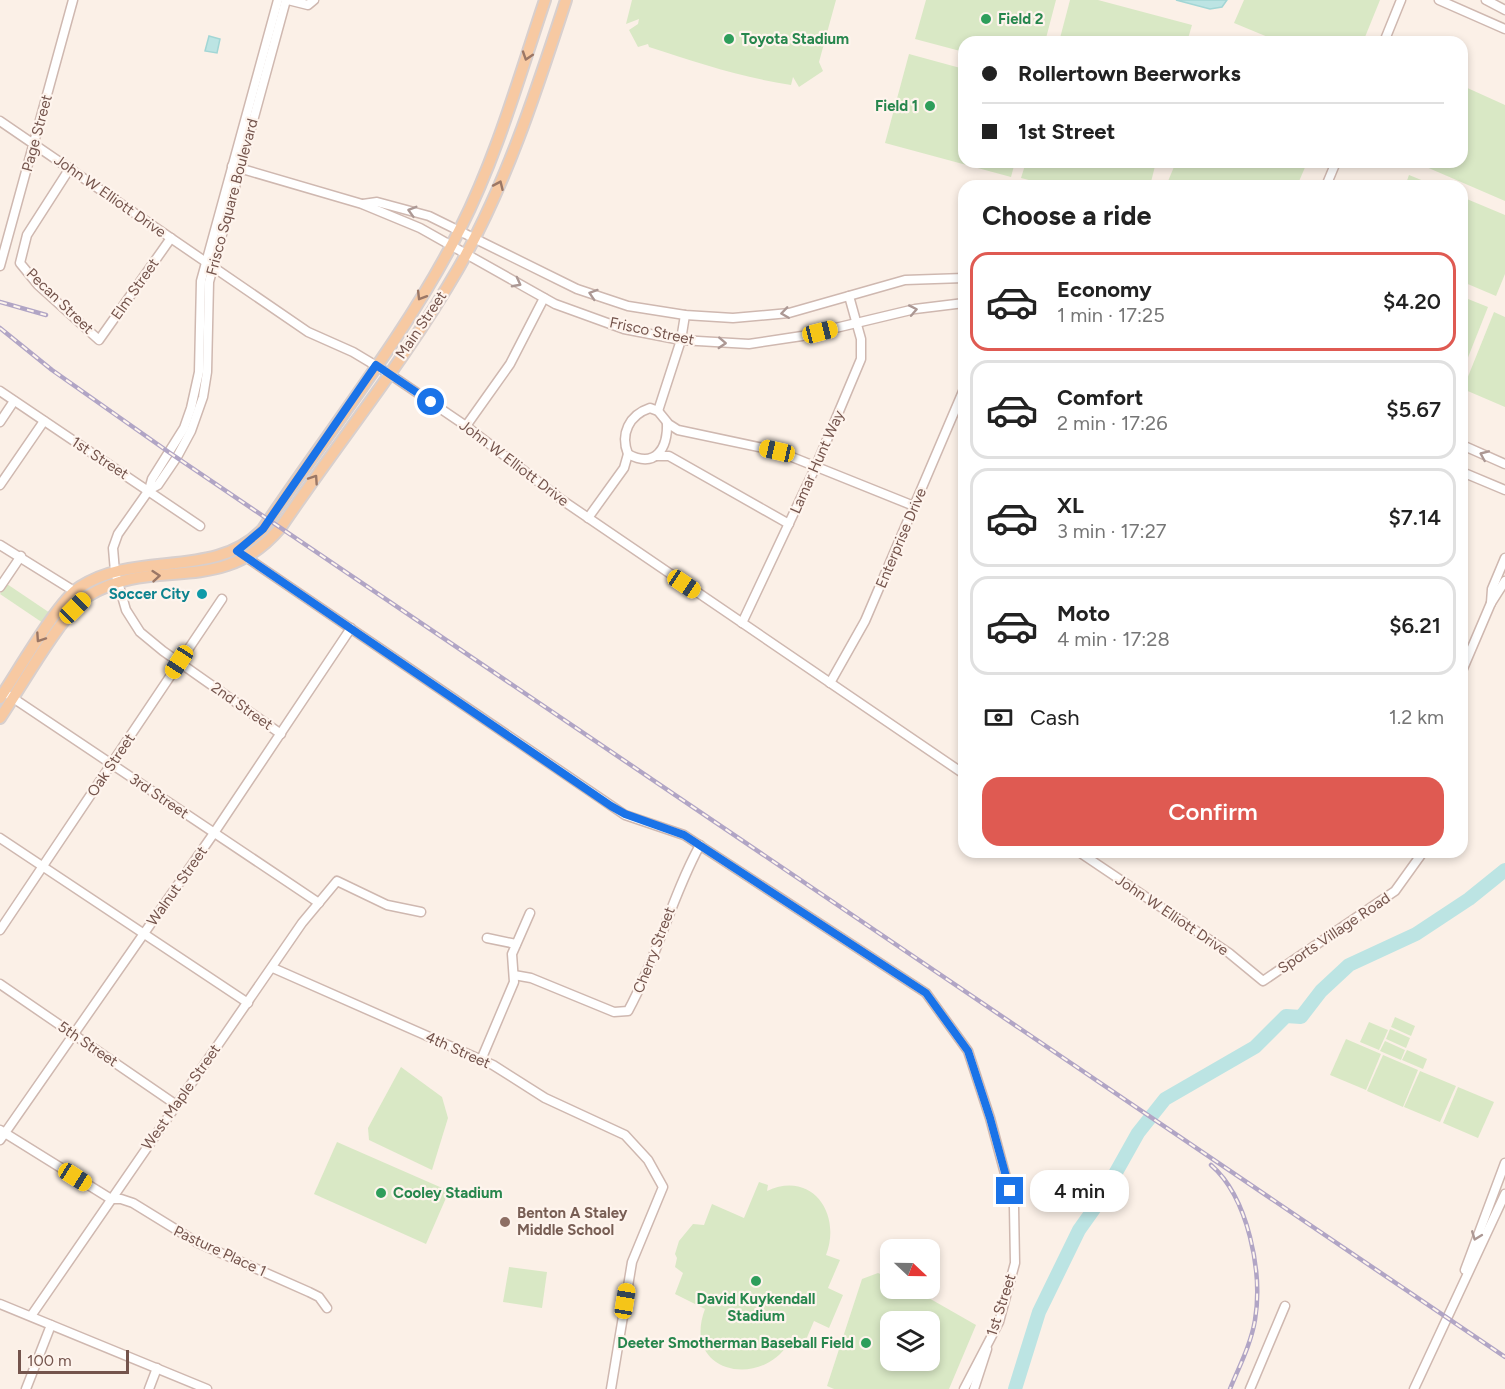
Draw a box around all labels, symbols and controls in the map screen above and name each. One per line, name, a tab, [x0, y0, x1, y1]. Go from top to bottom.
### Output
place label: Field 2	[998, 10, 1044, 28]
marker: Field 2	[979, 12, 993, 26]
place label: Toyota Stadium	[741, 30, 849, 48]
marker: Toyota Stadium	[722, 32, 736, 46]
one-way arrow	[521, 50, 534, 60]
text: Rollertown Beerworks	[1018, 60, 1241, 87]
street label: Page Street	[18, 92, 56, 173]
place label: Field 1	[875, 97, 918, 115]
marker: Field 1	[923, 99, 937, 113]
street label: Frisco Square Boulevard	[202, 117, 262, 277]
text: 1st Street	[1018, 118, 1115, 145]
street label: John W Elliott Drive	[51, 151, 169, 241]
one-way arrow	[492, 180, 504, 191]
text: Choose a ride	[982, 199, 1151, 232]
one-way arrow	[407, 206, 417, 219]
street label: Elm Street	[107, 255, 163, 323]
street label: Pecan Street	[23, 264, 98, 338]
icon: car	[985, 275, 1039, 329]
one-way arrow	[511, 276, 521, 287]
text: Economy	[1057, 276, 1152, 303]
street label: Main Street	[392, 287, 450, 362]
text: $4.20	[1383, 288, 1441, 315]
one-way arrow	[588, 289, 599, 301]
one-way arrow	[417, 290, 428, 300]
text: 1 min · 17:25	[1057, 303, 1165, 327]
one-way arrow	[908, 304, 918, 317]
one-way arrow	[780, 307, 789, 319]
street label: Frisco Street	[608, 313, 696, 349]
car	[800, 319, 840, 345]
one-way arrow	[717, 336, 726, 349]
icon: car	[985, 383, 1039, 437]
text: Comfort	[1057, 384, 1143, 411]
route start	[417, 388, 444, 415]
text: $5.67	[1386, 396, 1441, 423]
street label: Lamar Hunt Way	[786, 407, 848, 516]
text: 2 min · 17:26	[1057, 411, 1167, 435]
street label: John W Elliott Drive	[456, 416, 572, 510]
street label: 1st Street	[68, 433, 132, 483]
car	[757, 438, 797, 464]
one-way arrow	[1479, 450, 1490, 462]
one-way arrow	[307, 474, 318, 485]
street label: Enterprise Drive	[872, 485, 930, 591]
icon: car	[985, 491, 1039, 545]
text: XL	[1057, 492, 1084, 519]
text: $7.14	[1389, 504, 1441, 531]
text: 3 min · 17:27	[1057, 519, 1167, 543]
car	[664, 566, 704, 602]
one-way arrow	[152, 570, 161, 583]
place label: Soccer City	[109, 585, 190, 603]
marker: Soccer City	[195, 587, 209, 601]
car	[56, 589, 94, 627]
icon: car	[985, 599, 1039, 653]
text: Moto	[1057, 600, 1110, 627]
text: $6.21	[1389, 612, 1441, 639]
text: 4 min · 17:28	[1057, 627, 1170, 651]
one-way arrow	[36, 632, 47, 643]
car	[162, 642, 196, 682]
street label: 2nd Street	[208, 678, 277, 734]
icon: cash	[982, 701, 1015, 734]
text: Cash	[1030, 704, 1080, 731]
text: 1.2 km	[1389, 705, 1444, 729]
street label: Oak Street	[83, 730, 139, 800]
street label: 3rd Street	[126, 770, 192, 823]
button: Confirm	[982, 777, 1444, 846]
street label: Walnut Street	[143, 843, 211, 929]
street label: John W Elliott Drive	[1112, 871, 1232, 959]
street label: Sports Village Road	[1274, 889, 1394, 977]
street label: Cherry Street	[629, 904, 679, 996]
street label: 5th Street	[55, 1017, 122, 1071]
street label: 4th Street	[423, 1028, 494, 1072]
street label: West Maple Street	[138, 1040, 224, 1153]
car	[55, 1160, 95, 1194]
callout: 4 min	[1031, 1170, 1130, 1212]
route end	[996, 1177, 1023, 1204]
text: 4 min	[1054, 1179, 1105, 1203]
place label: Cooley Stadium	[393, 1184, 503, 1202]
marker: Cooley Stadium	[374, 1186, 388, 1200]
place label: Benton A Staley Middle School	[517, 1204, 628, 1239]
marker: Benton A Staley Middle School	[498, 1215, 512, 1229]
street label: Pasture Place 1	[171, 1222, 269, 1280]
one-way arrow	[1471, 1230, 1483, 1241]
north arrow	[880, 1239, 940, 1299]
map controls	[880, 1239, 940, 1371]
street label: 1st Street	[982, 1271, 1020, 1338]
marker: David Kuykendall Stadium	[749, 1274, 763, 1288]
car	[613, 1282, 637, 1320]
place label: David Kuykendall Stadium	[697, 1290, 815, 1325]
button: layers	[880, 1311, 940, 1371]
place label: Deeter Smotherman Baseball Field	[617, 1334, 854, 1352]
marker: Deeter Smotherman Baseball Field	[859, 1336, 873, 1350]
scale bar	[18, 1347, 129, 1374]
text: 100 m	[27, 1351, 72, 1370]

